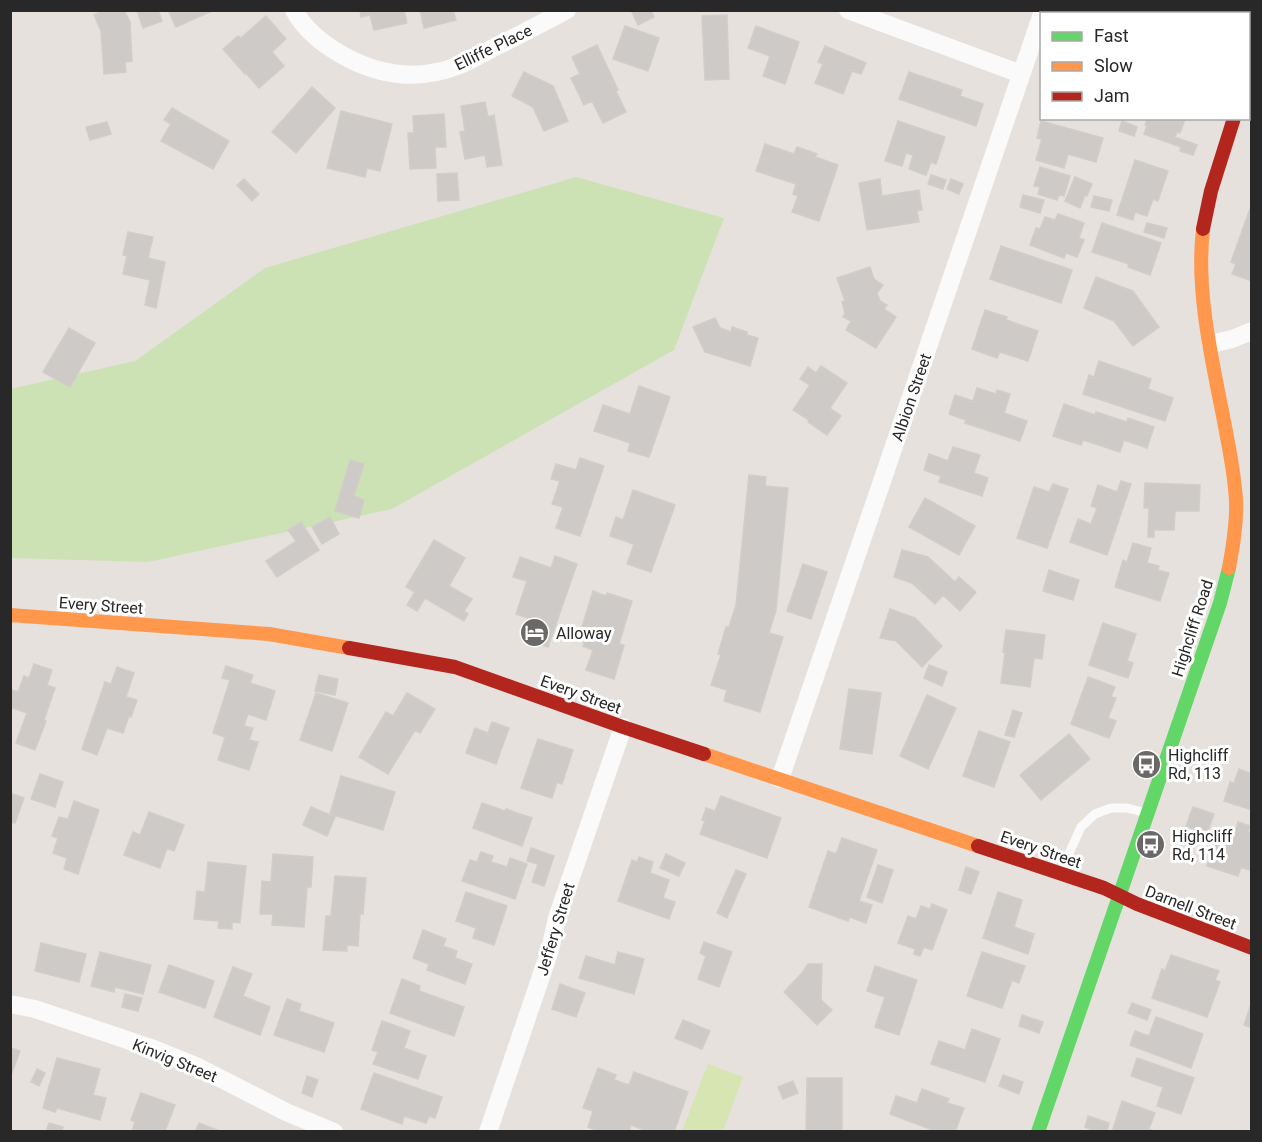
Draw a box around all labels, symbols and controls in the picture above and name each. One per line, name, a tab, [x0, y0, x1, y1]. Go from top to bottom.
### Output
legend	[1040, 12, 1250, 120]
street label: Elliffe Place	[451, 21, 535, 74]
text: Fast	[1094, 25, 1129, 46]
text: Slow	[1094, 55, 1133, 76]
text: Jam	[1094, 85, 1130, 106]
street label: Albion Street	[888, 351, 935, 443]
street label: Highcliff Road	[1168, 577, 1217, 679]
street label: Every Street	[58, 593, 144, 618]
hotel icon: Alloway	[519, 617, 551, 649]
place label: Alloway	[556, 624, 612, 643]
street label: Every Street	[538, 671, 624, 718]
place label: Highcliff Rd, 113	[1168, 746, 1229, 783]
bus stop icon: Highcliff Rd, 113	[1131, 748, 1163, 780]
street label: Every Street	[998, 827, 1084, 872]
place label: Highcliff Rd, 114	[1172, 827, 1233, 864]
bus stop icon: Highcliff Rd, 114	[1135, 829, 1167, 861]
street label: Jeffery Street	[532, 880, 579, 978]
street label: Darnell Street	[1143, 881, 1239, 934]
street label: Kinvig Street	[130, 1035, 220, 1086]

